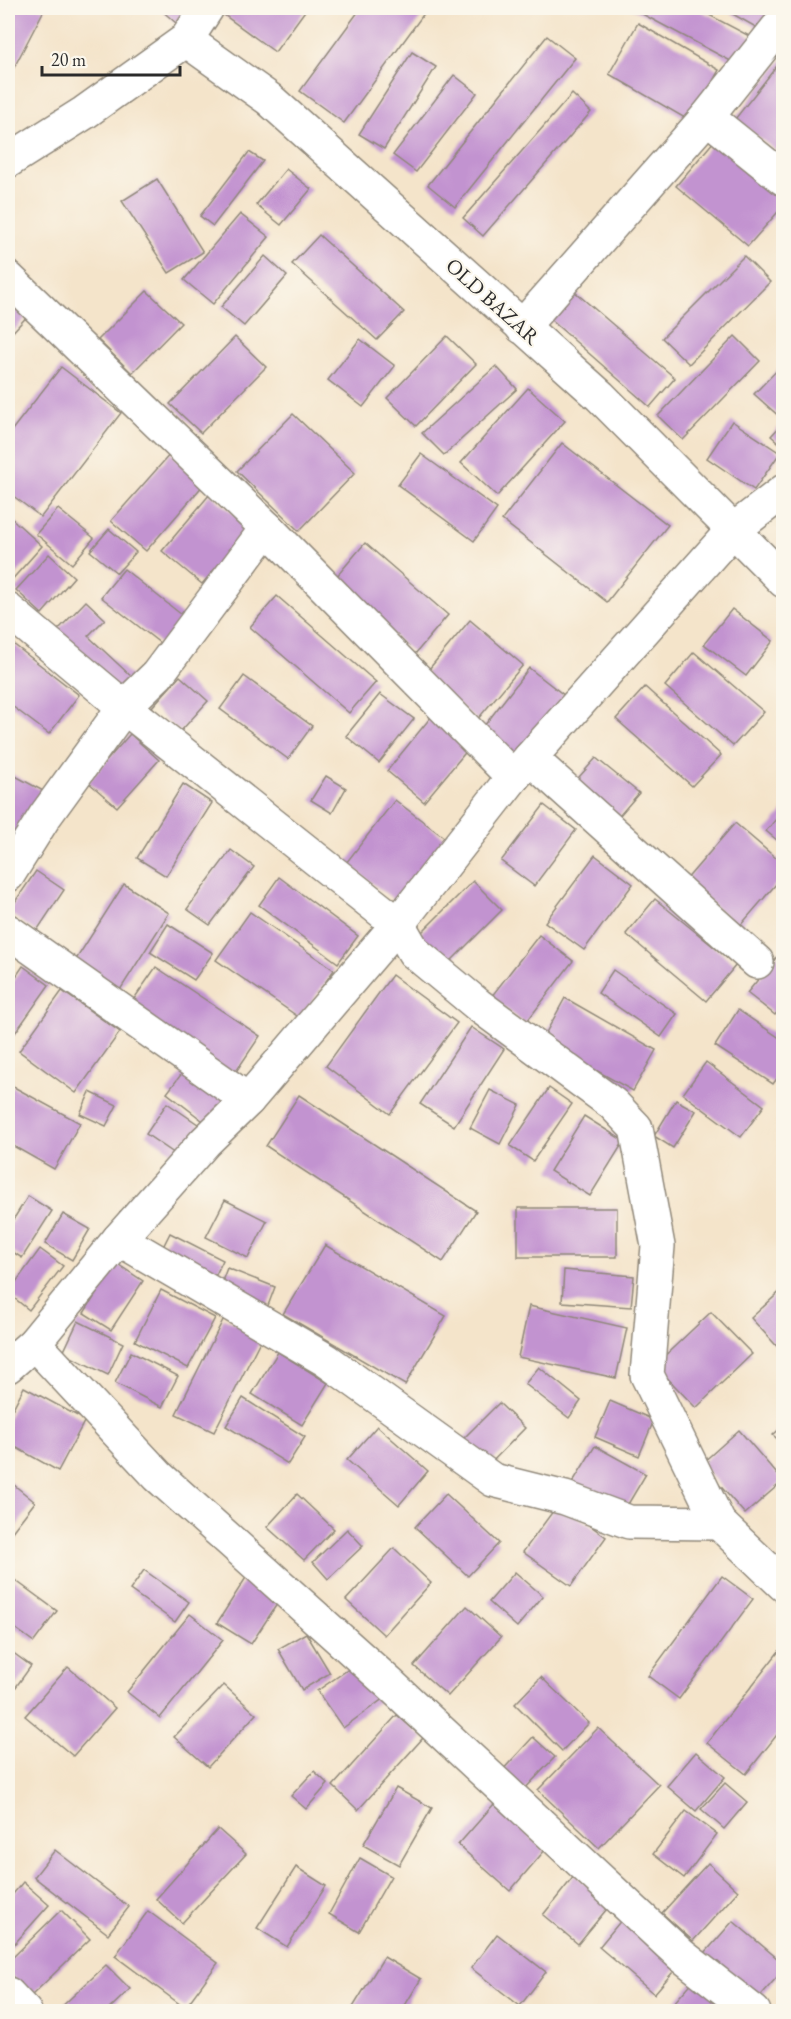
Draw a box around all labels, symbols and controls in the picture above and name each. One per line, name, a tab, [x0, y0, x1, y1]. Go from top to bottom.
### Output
scale bar	[42, 39, 180, 77]
text: 20 m	[51, 48, 86, 71]
street label: OLD BAZAR	[440, 252, 546, 351]

